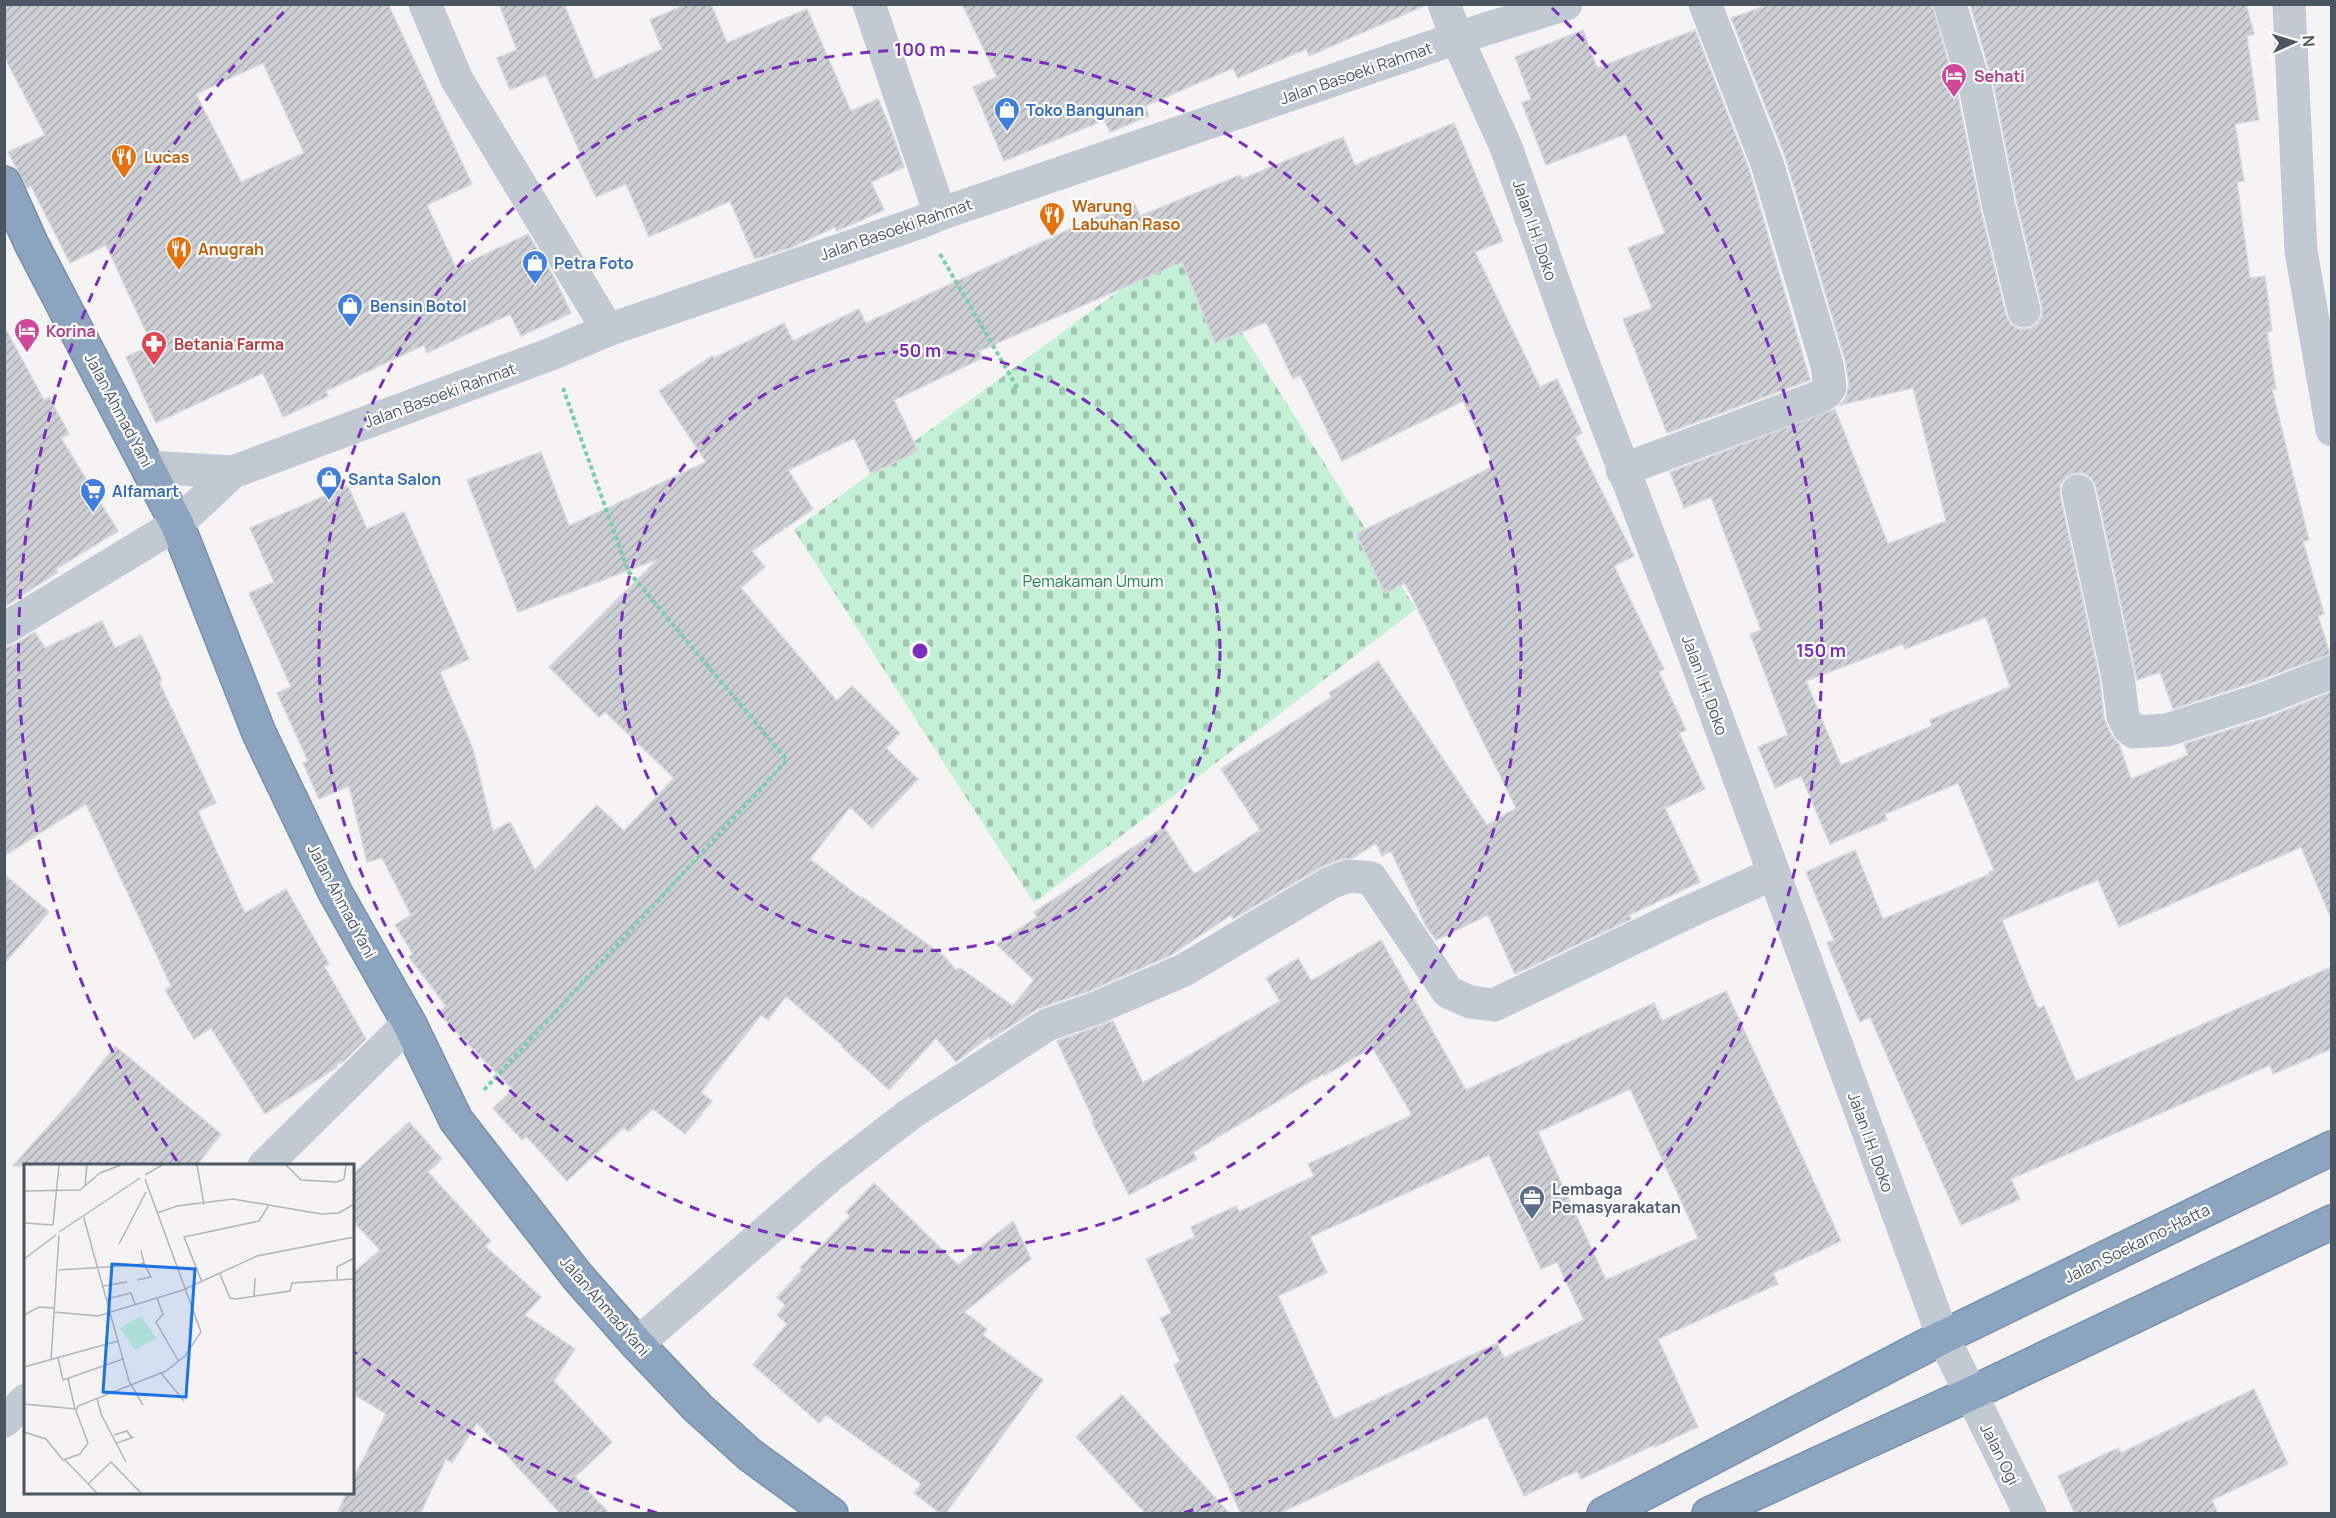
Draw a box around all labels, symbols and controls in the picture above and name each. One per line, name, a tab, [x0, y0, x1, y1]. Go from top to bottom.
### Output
north arrow	[2264, 12, 2324, 72]
text: N	[2298, 34, 2320, 47]
text: 100 m	[894, 37, 946, 61]
street label: Jalan Basoeki Rahmat	[1277, 37, 1435, 109]
hotel icon: Sehati	[1939, 61, 1969, 99]
place label: Sehati	[1974, 65, 2025, 87]
shop icon: Toko Bangunan	[992, 95, 1022, 133]
place label: Toko Bangunan	[1026, 99, 1144, 121]
restaurant icon: Lucas	[109, 142, 139, 180]
place label: Lucas	[144, 146, 190, 168]
street label: Jalan I.H. Doko	[1507, 177, 1563, 283]
street label: Jalan Basoeki Rahmat	[817, 193, 975, 265]
place label: Warung Labuhan Raso	[1072, 195, 1180, 235]
restaurant icon: Warung Labuhan Raso	[1037, 200, 1067, 238]
restaurant icon: Anugrah	[164, 234, 194, 272]
place label: Anugrah	[198, 238, 264, 260]
shop icon: Petra Foto	[520, 248, 550, 286]
place label: Petra Foto	[554, 252, 634, 274]
shop icon: Bensin Botol	[335, 291, 365, 329]
place label: Bensin Botol	[370, 295, 467, 317]
hotel icon: Korina	[12, 316, 42, 354]
place label: Korina	[46, 320, 96, 342]
pharmacy icon: Betania Farma	[139, 329, 169, 367]
place label: Betania Farma	[174, 333, 284, 355]
text: 50 m	[899, 338, 941, 362]
street label: Jalan Ahmad Yani	[80, 349, 158, 471]
street label: Jalan Basoeki Rahmat	[361, 357, 519, 433]
shop icon: Santa Salon	[314, 464, 344, 502]
place label: Santa Salon	[348, 468, 441, 490]
supermarket icon: Alfamart	[78, 476, 108, 514]
place label: Alfamart	[112, 480, 179, 502]
park label: Pemakaman Umum	[1022, 570, 1164, 592]
street label: Jalan I.H. Doko	[1677, 632, 1733, 738]
text: 150 m	[1796, 638, 1846, 662]
centre of rings	[910, 641, 930, 661]
street label: Jalan Ahmad Yani	[303, 840, 381, 962]
street label: Jalan I.H. Doko	[1843, 1089, 1899, 1195]
inset map	[24, 1164, 354, 1494]
place label: Lembaga Pemasyarakatan	[1552, 1178, 1681, 1218]
office icon: Lembaga Pemasyarakatan	[1517, 1183, 1547, 1221]
street label: Jalan Soekarno-Hatta	[2061, 1198, 2213, 1288]
street label: Jalan Ahmad Yani	[555, 1251, 655, 1361]
street label: Jalan Ogi	[1975, 1419, 2025, 1489]

